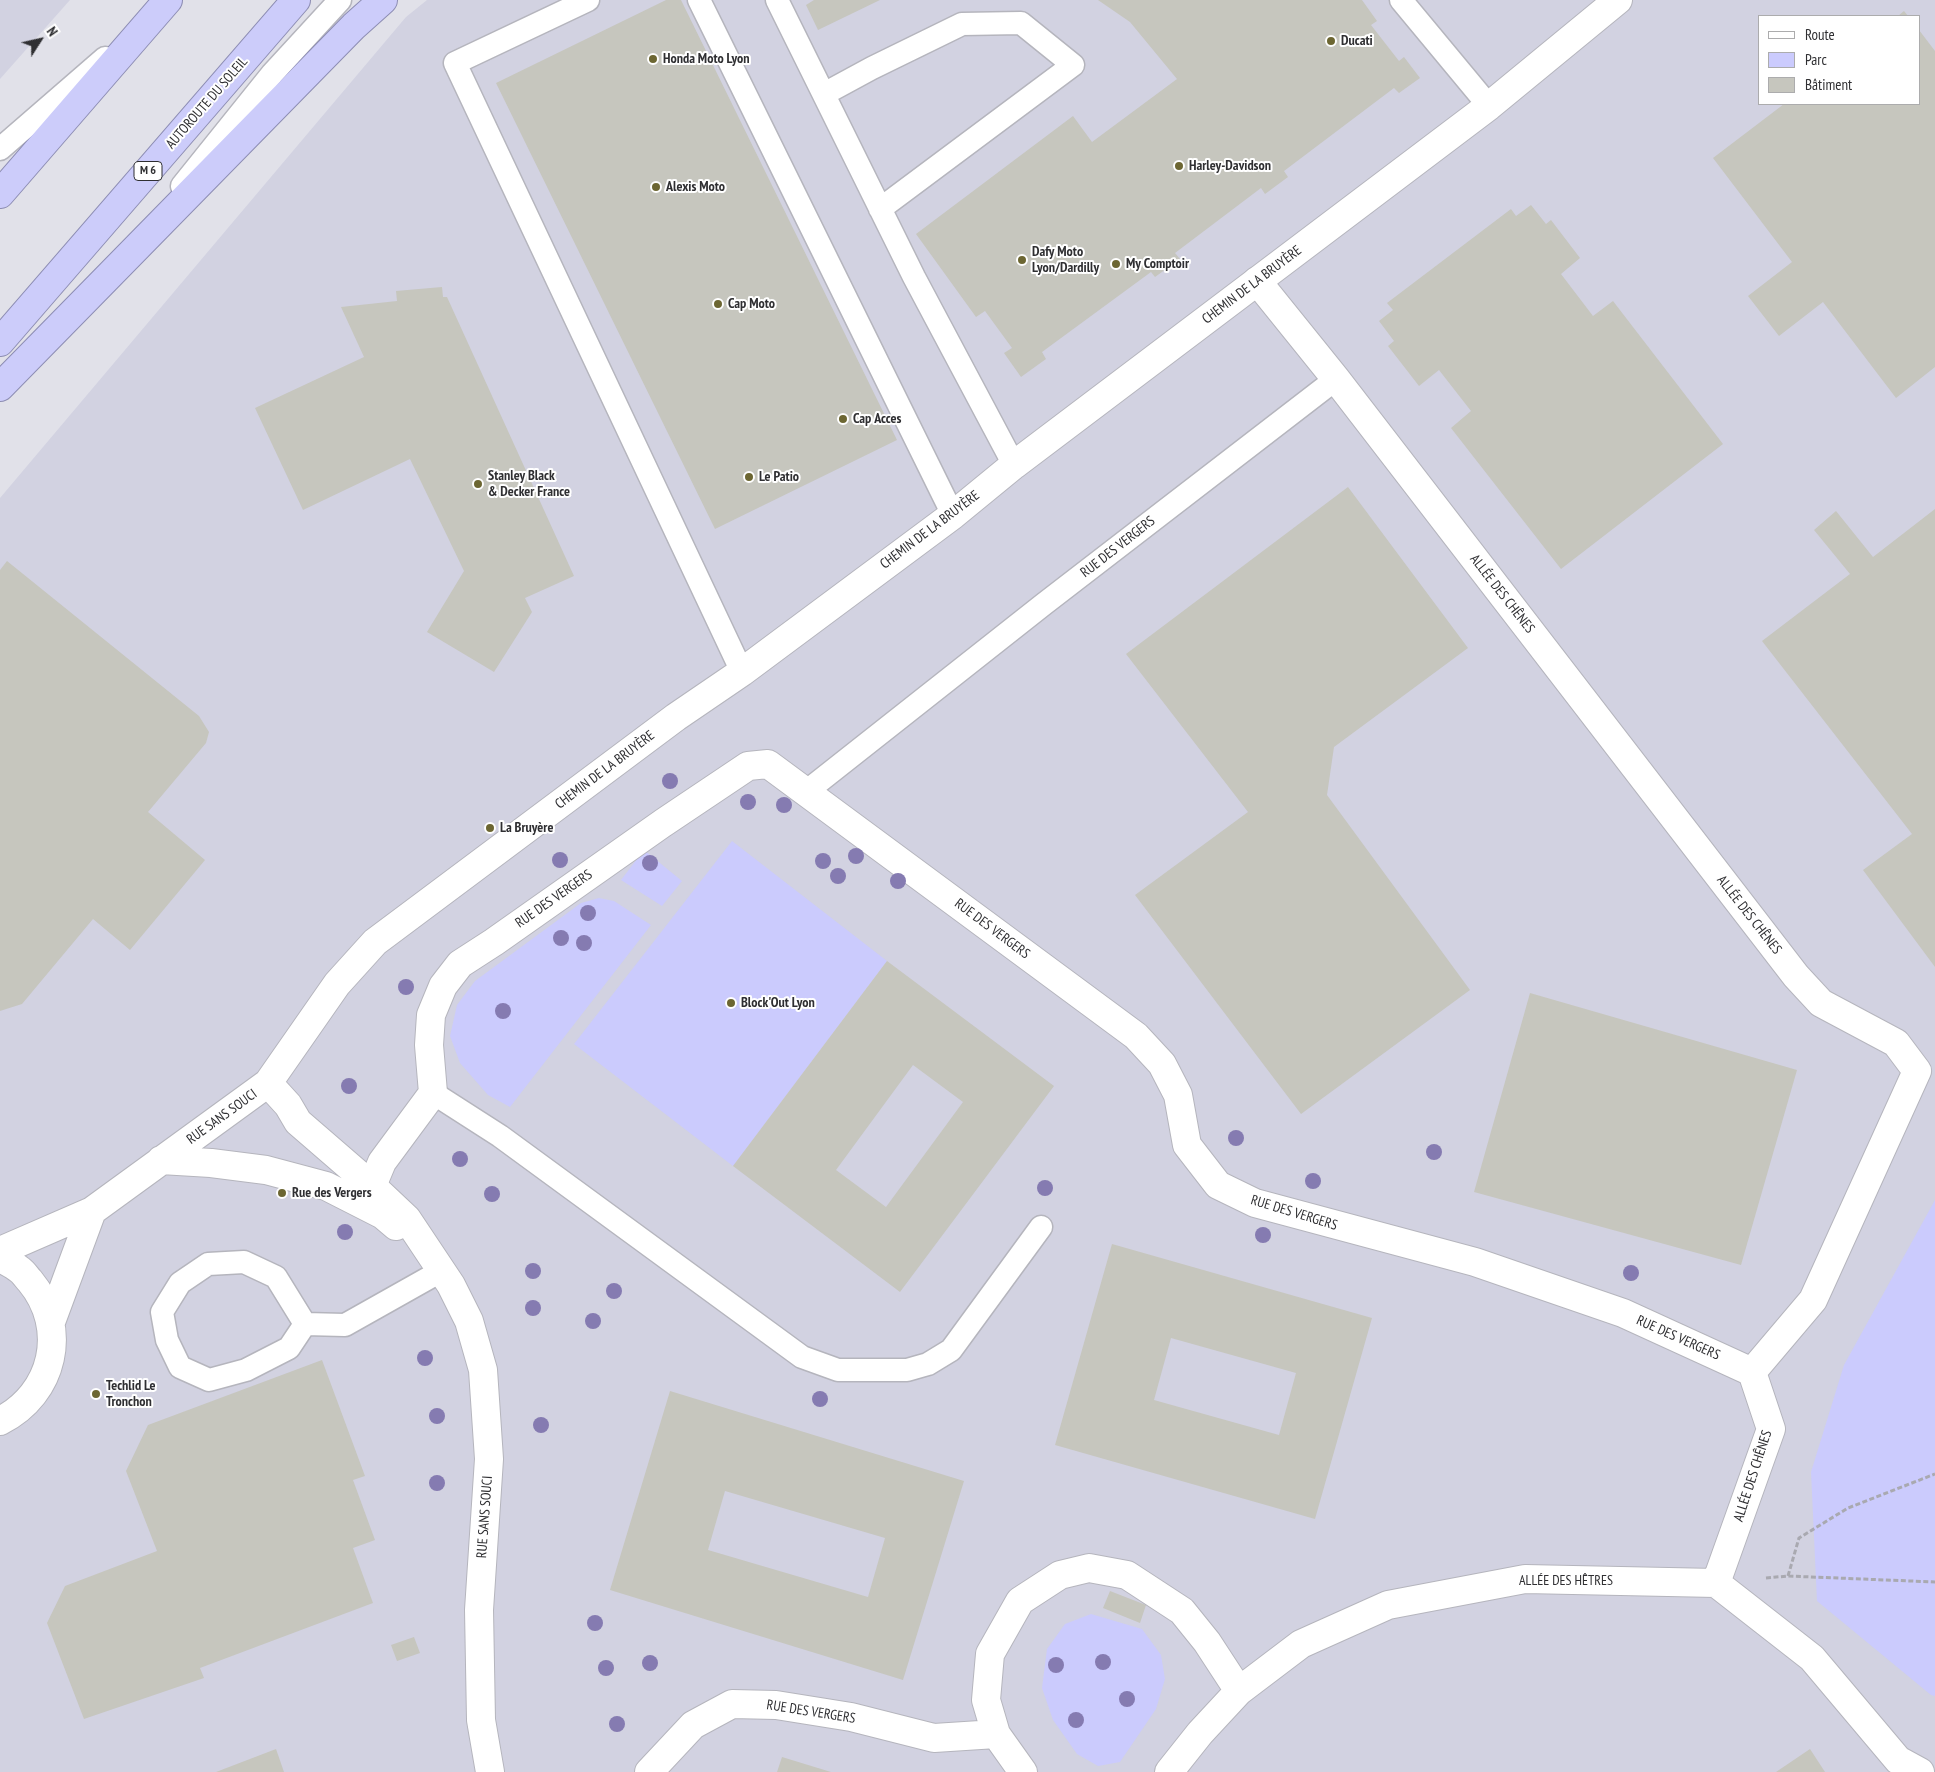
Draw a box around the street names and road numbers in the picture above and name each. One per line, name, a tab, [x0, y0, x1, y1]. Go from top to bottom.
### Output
street label: AUTOROUTE DU SOLEIL	[163, 54, 251, 152]
road number: M 6	[134, 162, 162, 180]
street label: CHEMIN DE LA BRUYÈRE	[1199, 242, 1305, 328]
street label: CHEMIN DE LA BRUYÈRE	[877, 487, 983, 573]
street label: RUE DES VERGERS	[1077, 513, 1159, 581]
street label: ALLÉE DES CHÊNES	[1466, 551, 1538, 637]
street label: CHEMIN DE LA BRUYÈRE	[552, 727, 658, 813]
street label: RUE DES VERGERS	[512, 866, 596, 932]
street label: ALLÉE DES CHÊNES	[1713, 872, 1785, 958]
street label: RUE DES VERGERS	[951, 895, 1033, 963]
street label: RUE SANS SOUCI	[184, 1086, 260, 1148]
street label: RUE DES VERGERS	[1249, 1192, 1339, 1234]
street label: RUE DES VERGERS	[1634, 1312, 1722, 1364]
street label: ALLÉE DES CHÊNES	[1730, 1428, 1776, 1524]
street label: RUE SANS SOUCI	[474, 1475, 496, 1559]
street label: ALLÉE DES HÊTRES	[1519, 1573, 1613, 1589]
street label: RUE DES VERGERS	[765, 1697, 857, 1727]

